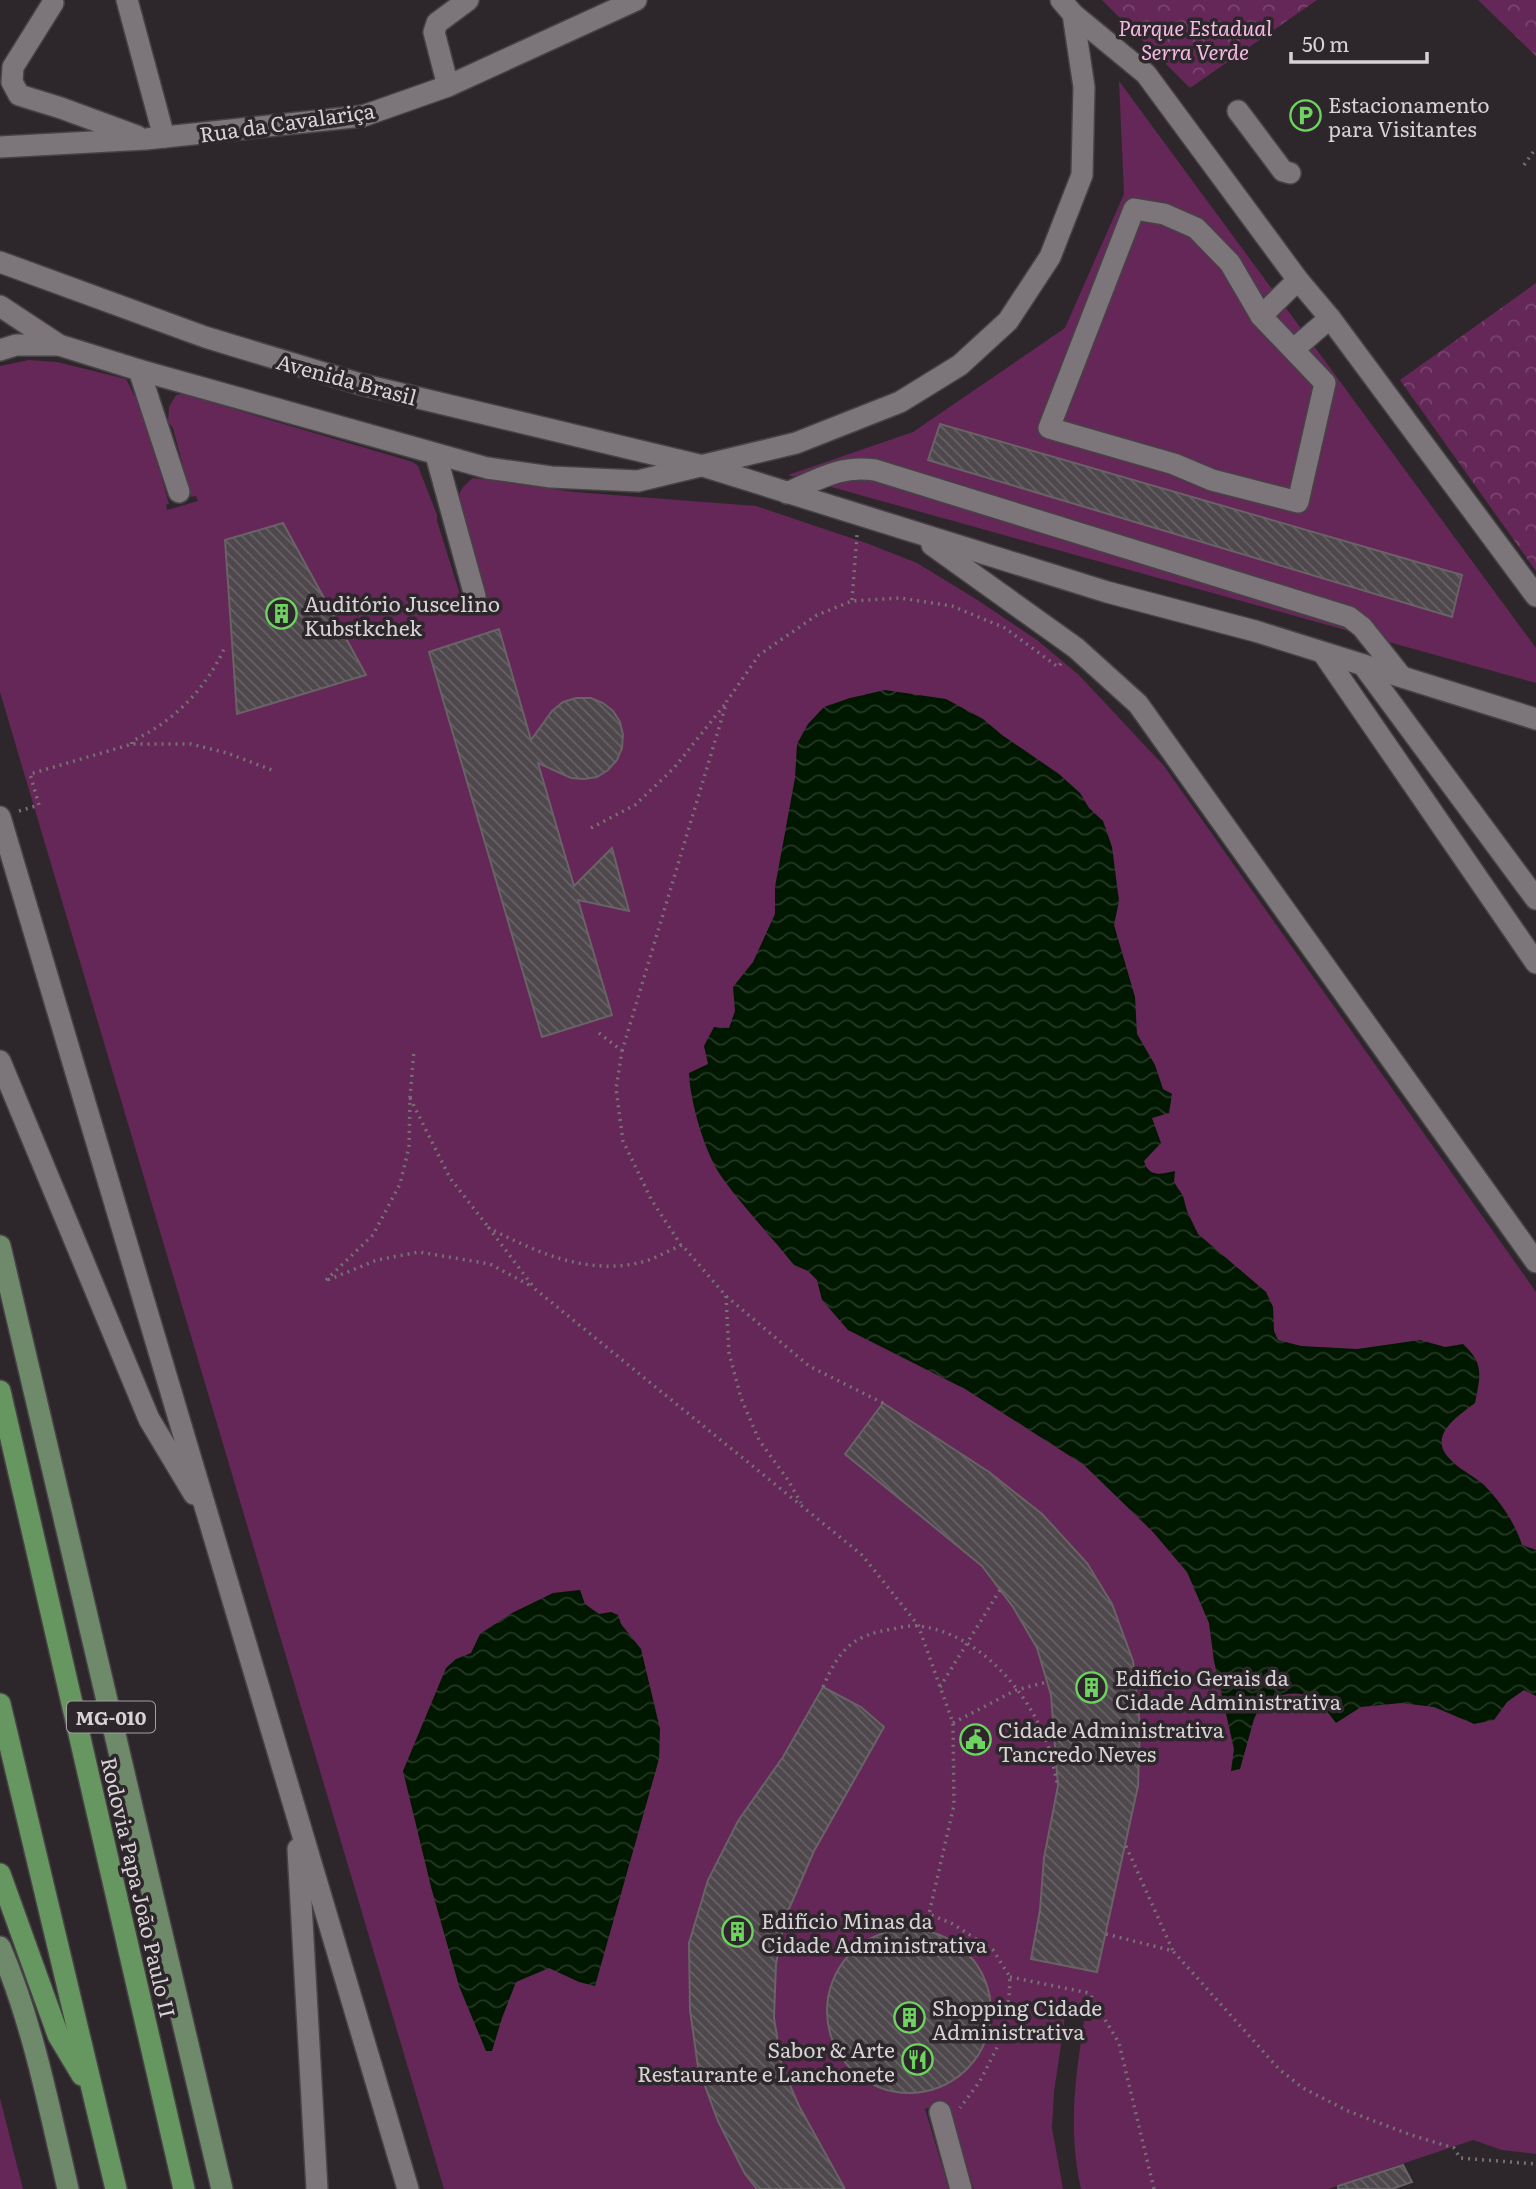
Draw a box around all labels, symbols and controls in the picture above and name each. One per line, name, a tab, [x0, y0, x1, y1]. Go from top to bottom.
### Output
park label: Parque Estadual Serra Verde	[1118, 11, 1272, 66]
scale bar	[1291, 21, 1428, 65]
text: 50 m	[1302, 27, 1349, 58]
place label: Estacionamento para Visitantes	[1328, 88, 1490, 143]
street label: Rua da Cavalariça	[197, 93, 377, 149]
parking icon: Estacionamento para Visitantes	[1288, 98, 1322, 132]
street label: Avenida Brasil	[274, 344, 420, 412]
place label: Auditório Juscelino Kubstkchek	[304, 587, 500, 642]
building icon: Auditório Juscelino Kubstkchek	[264, 597, 298, 631]
place label: Edifício Gerais da Cidade Administrativa	[1115, 1661, 1342, 1716]
building icon: Edifício Gerais da Cidade Administrativa	[1075, 1671, 1109, 1705]
road number: MG-010	[67, 1702, 155, 1732]
place label: Cidade Administrativa Tancredo Neves	[998, 1713, 1225, 1768]
public building icon: Cidade Administrativa Tancredo Neves	[958, 1723, 992, 1757]
street label: Rodovia Papa João Paulo II	[95, 1754, 185, 2020]
place label: Edifício Minas da Cidade Administrativa	[761, 1904, 988, 1959]
building icon: Edifício Minas da Cidade Administrativa	[721, 1914, 755, 1948]
place label: Shopping Cidade Administrativa	[932, 1991, 1102, 2046]
building icon: Shopping Cidade Administrativa	[892, 2001, 926, 2035]
place label: Sabor & Arte Restaurante e Lanchonete	[637, 2033, 895, 2088]
restaurant icon: Sabor & Arte Restaurante e Lanchonete	[901, 2043, 935, 2077]

